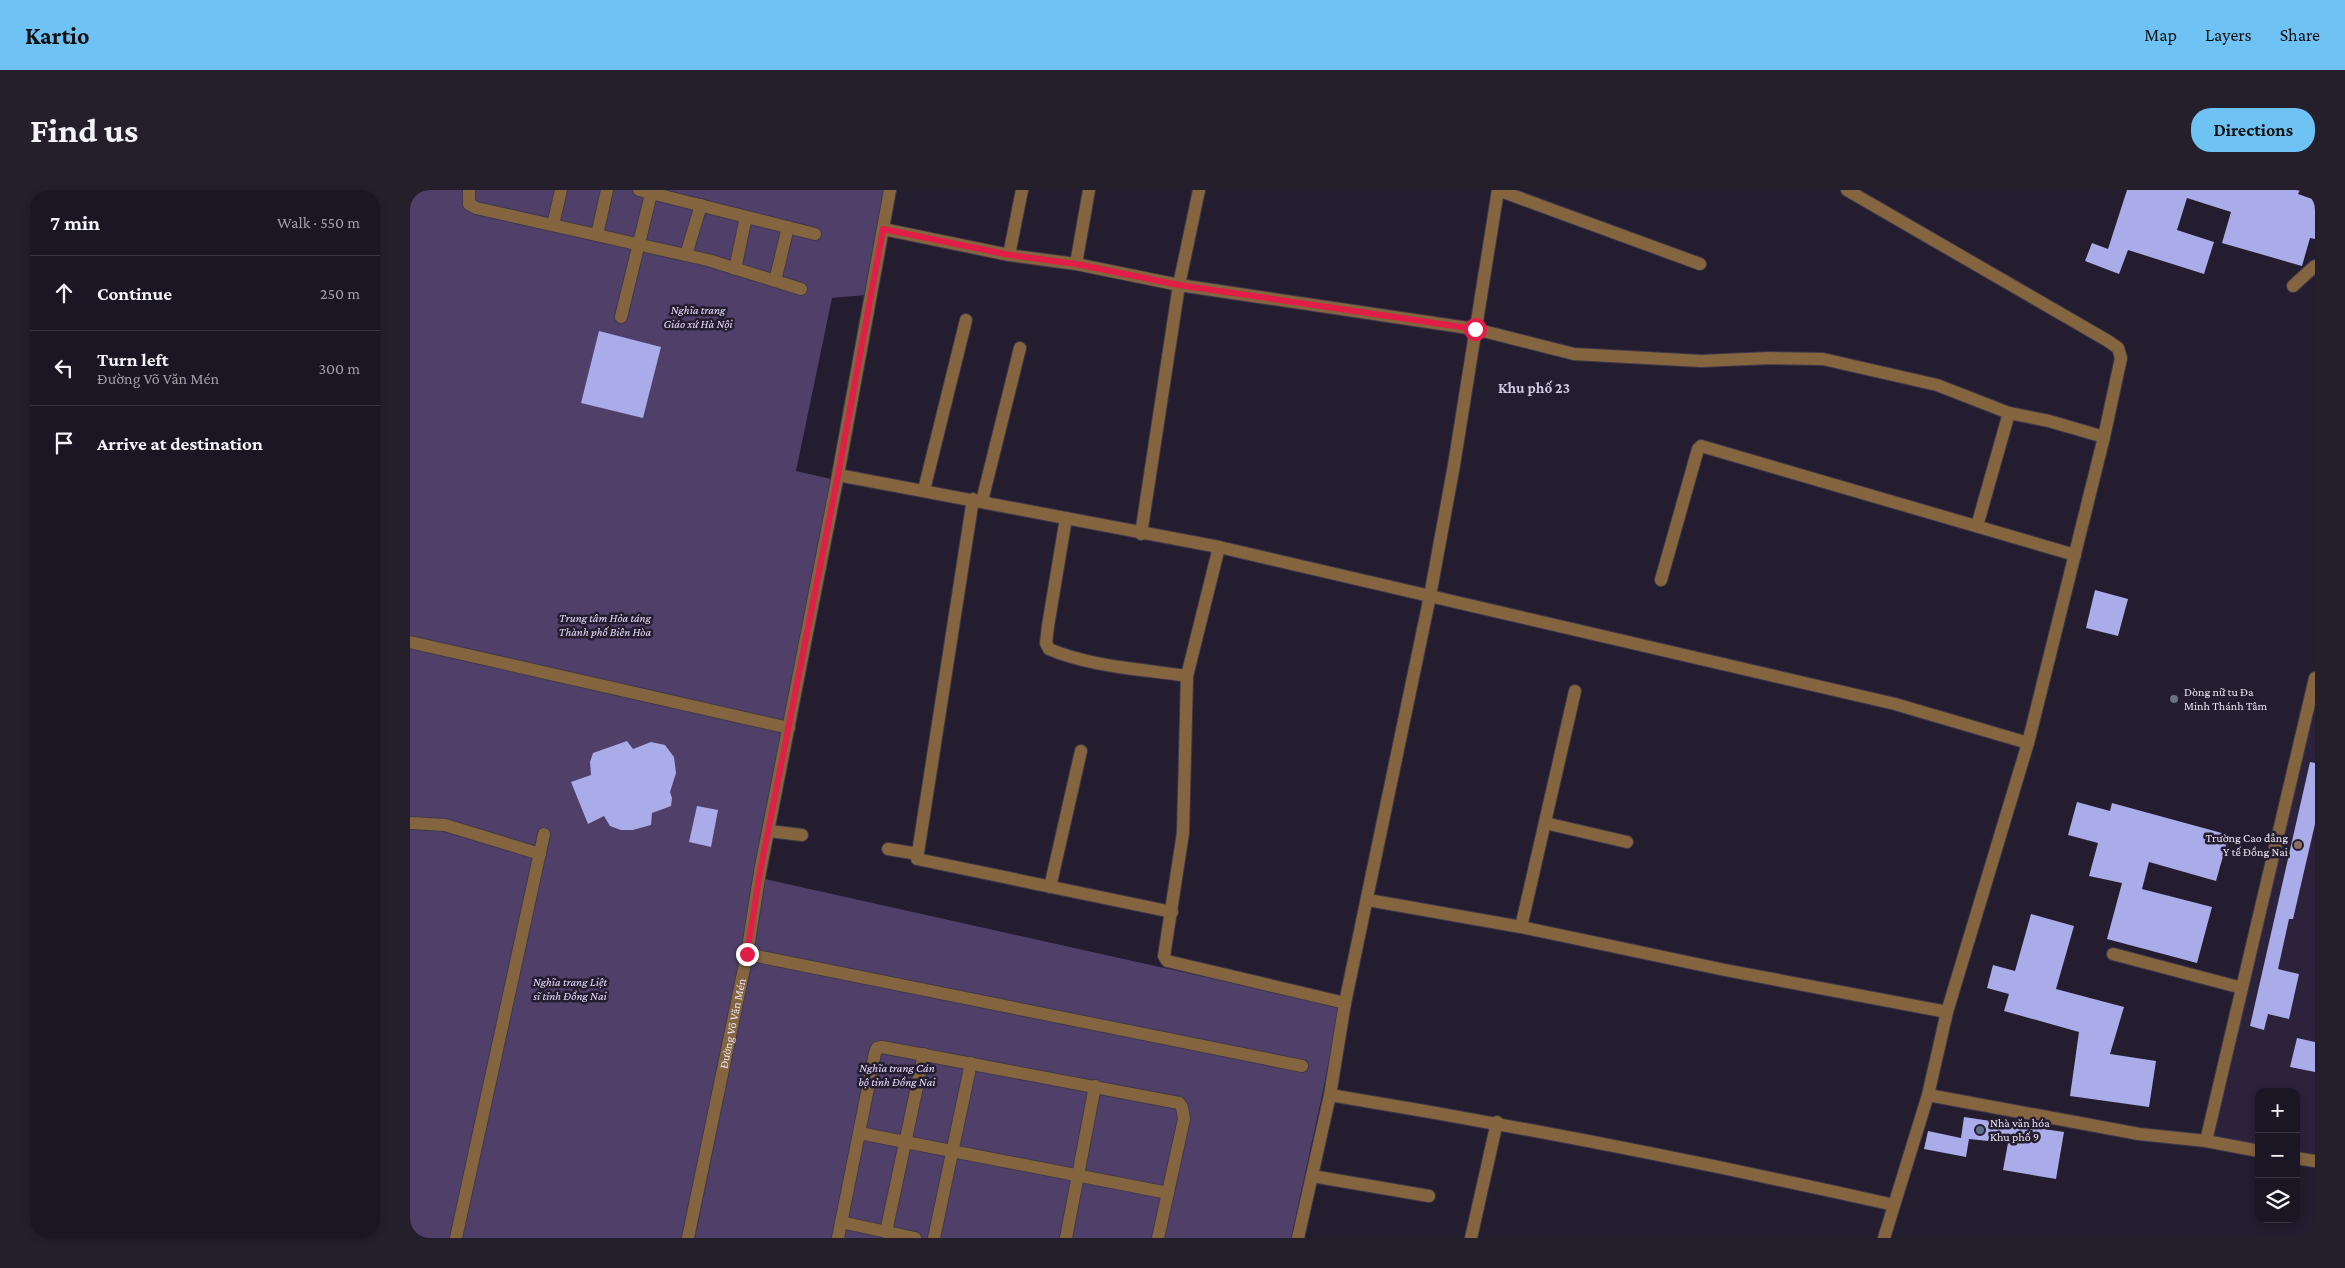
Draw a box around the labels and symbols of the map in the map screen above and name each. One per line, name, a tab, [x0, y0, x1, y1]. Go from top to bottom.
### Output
park label: Nghĩa trang Giáo xứ Hà Nội	[663, 303, 733, 331]
route start	[1464, 318, 1487, 341]
district label: Khu phố 23	[1498, 380, 1570, 396]
park label: Trung tâm Hỏa táng Thành phố Biên Hòa	[559, 611, 652, 639]
place label: Dòng nữ tu Đa Minh Thánh Tâm	[2184, 685, 2268, 713]
marker: Dòng nữ tu Đa Minh Thánh Tâm	[2168, 693, 2180, 705]
place label: Trường Cao đẳng Y tế Đồng Nai	[2206, 831, 2288, 859]
marker: Trường Cao đẳng Y tế Đồng Nai	[2292, 839, 2304, 851]
route end	[736, 943, 759, 966]
park label: Nghĩa trang Liệt sĩ tỉnh Đồng Nai	[532, 975, 608, 1003]
street label: Đường Võ Văn Mén	[716, 977, 749, 1070]
park label: Nghĩa trang Cán bộ tỉnh Đồng Nai	[858, 1061, 936, 1089]
place label: Nhà văn hóa Khu phố 9	[1990, 1116, 2050, 1144]
marker: Nhà văn hóa Khu phố 9	[1974, 1124, 1986, 1136]

